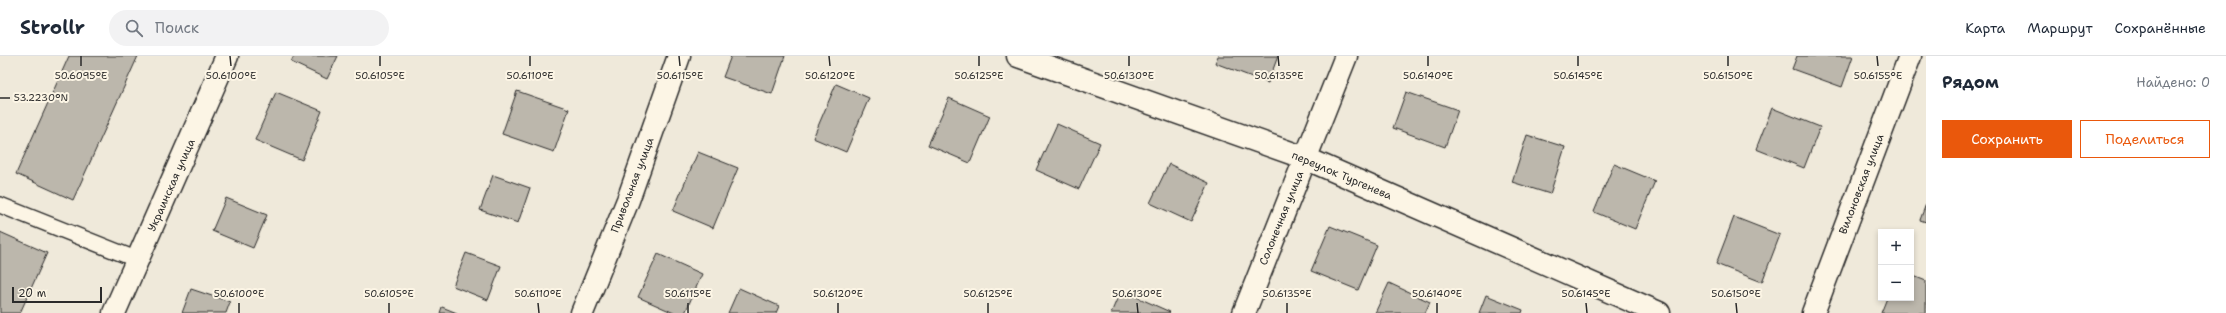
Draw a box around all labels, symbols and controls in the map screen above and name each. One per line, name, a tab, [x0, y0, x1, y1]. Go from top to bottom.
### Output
search box	[109, 10, 389, 46]
text: Strollr	[20, 15, 85, 40]
icon: search	[123, 17, 145, 39]
text: Поиск	[155, 18, 199, 38]
text: Карта	[1965, 19, 2005, 37]
text: Маршрут	[2027, 19, 2093, 37]
text: Сохранённые	[2115, 19, 2206, 37]
text: 50.6095°E	[55, 69, 107, 82]
text: 50.6100°E	[206, 69, 256, 82]
text: 50.6105°E	[355, 69, 405, 82]
text: 50.6110°E	[506, 69, 554, 82]
text: 50.6115°E	[657, 69, 703, 82]
text: 50.6120°E	[805, 69, 855, 82]
text: 50.6125°E	[954, 69, 1004, 82]
text: 50.6130°E	[1104, 69, 1154, 82]
text: 50.6135°E	[1254, 69, 1304, 82]
text: 50.6140°E	[1403, 69, 1453, 82]
text: 50.6145°E	[1553, 69, 1603, 82]
text: 50.6150°E	[1703, 69, 1753, 82]
text: 50.6155°E	[1854, 69, 1902, 82]
text: Рядом	[1942, 71, 1999, 93]
text: Найдено: 0	[2136, 74, 2210, 91]
text: 53.2230°N	[14, 91, 68, 104]
button: Сохранить	[1942, 120, 2072, 158]
button: Поделиться	[2080, 120, 2210, 158]
street label: Вилоновская улица	[1835, 132, 1888, 236]
street label: Привольная улица	[607, 135, 658, 235]
street label: Украинская улица	[144, 136, 199, 234]
street label: переулок Тургенева	[1289, 148, 1394, 203]
street label: Солонечная улица	[1256, 169, 1307, 267]
map controls	[1878, 229, 1914, 301]
button: +	[1878, 229, 1914, 265]
button: −	[1878, 265, 1914, 301]
scale bar	[12, 285, 102, 304]
text: 20 m	[18, 286, 46, 301]
text: 50.6100°E	[214, 287, 264, 300]
text: 50.6105°E	[364, 287, 414, 300]
text: 50.6110°E	[514, 287, 562, 300]
text: 50.6115°E	[665, 287, 711, 300]
text: 50.6120°E	[813, 287, 863, 300]
text: 50.6125°E	[963, 287, 1013, 300]
text: 50.6130°E	[1112, 287, 1162, 300]
text: 50.6135°E	[1262, 287, 1312, 300]
text: 50.6140°E	[1412, 287, 1462, 300]
text: 50.6145°E	[1561, 287, 1611, 300]
text: 50.6150°E	[1711, 287, 1761, 300]

